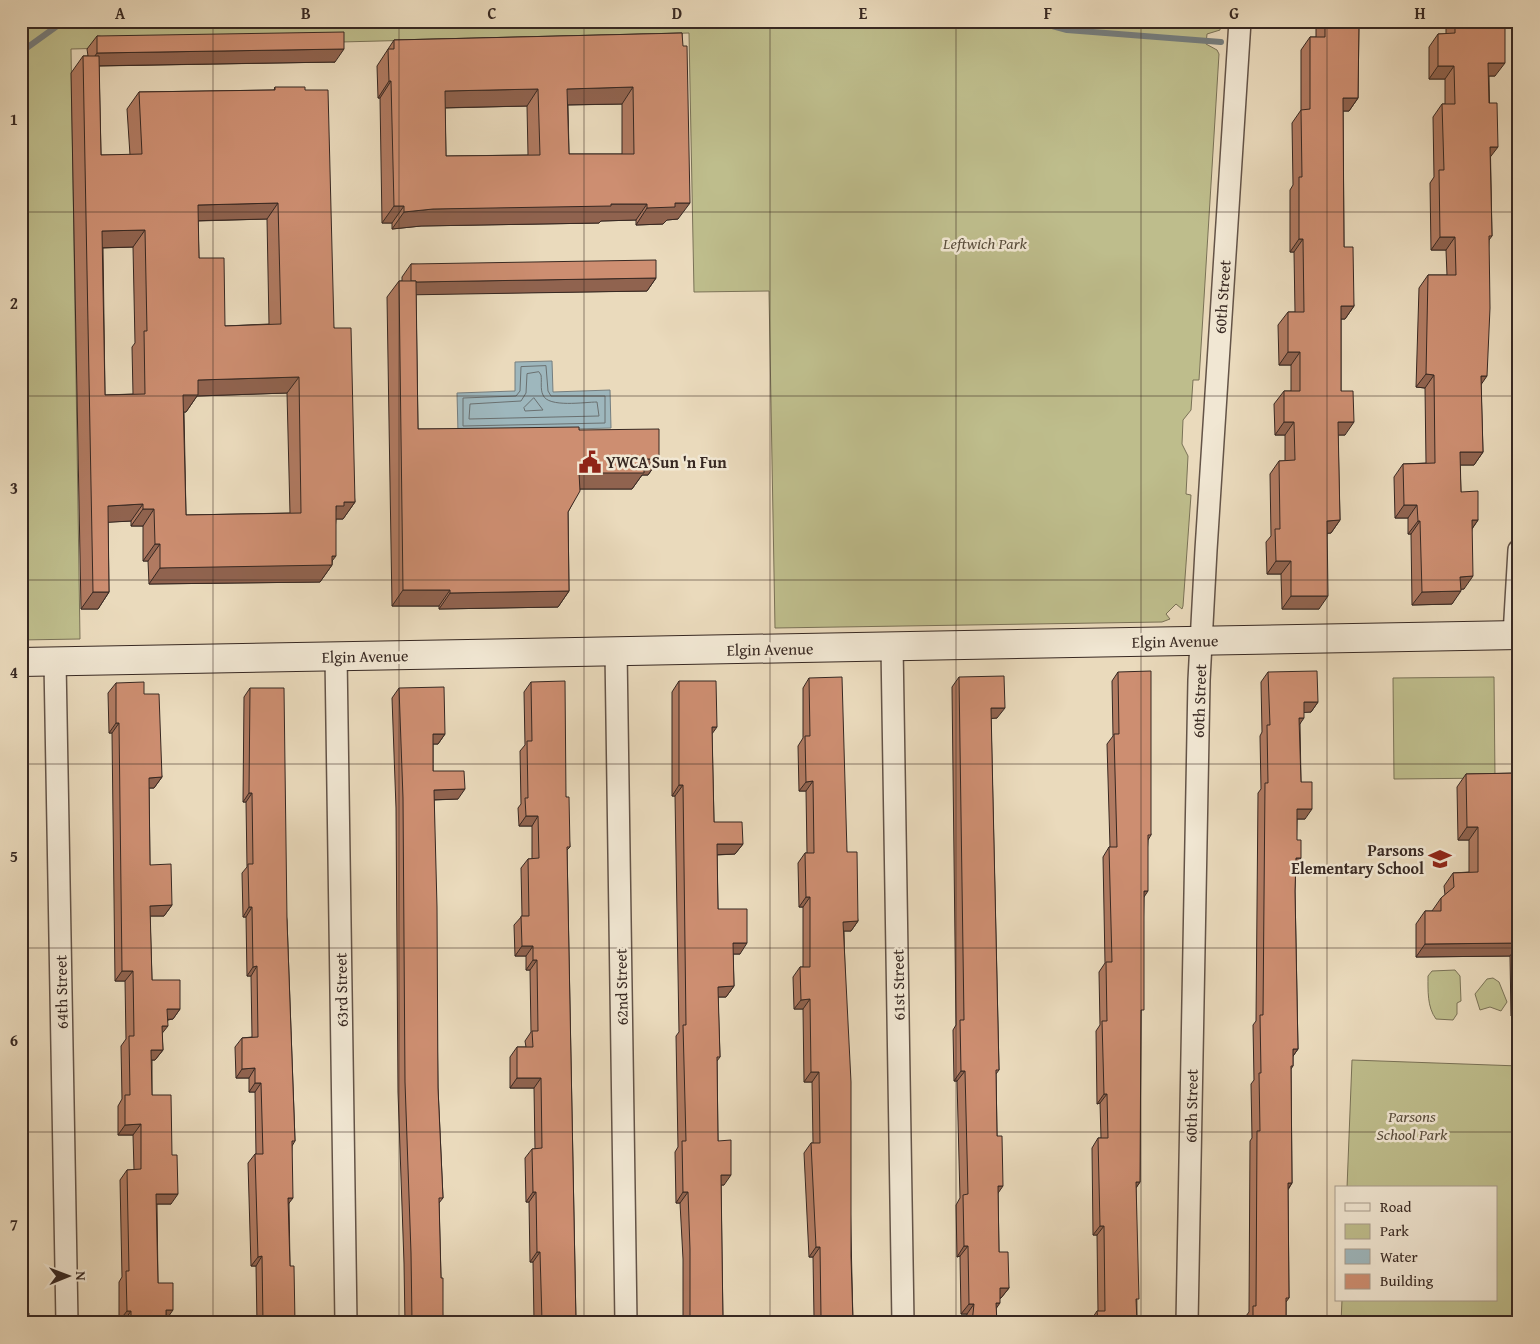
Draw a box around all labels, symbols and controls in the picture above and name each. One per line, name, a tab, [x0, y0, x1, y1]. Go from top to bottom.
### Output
text: A	[115, 1, 126, 25]
text: B	[301, 1, 311, 25]
text: C	[487, 1, 497, 25]
text: D	[672, 1, 682, 25]
text: E	[859, 1, 868, 25]
text: F	[1044, 1, 1052, 25]
text: G	[1229, 1, 1239, 25]
text: H	[1414, 1, 1426, 25]
text: 1	[10, 107, 18, 131]
park label: Leftwich Park	[942, 231, 1028, 255]
street label: 60th Street	[1207, 259, 1237, 335]
text: 2	[10, 291, 18, 315]
public building icon: YWCA Sun 'n Fun	[577, 449, 603, 475]
place label: YWCA Sun 'n Fun	[606, 450, 727, 474]
text: 3	[10, 476, 18, 500]
street label: Elgin Avenue	[1131, 628, 1219, 654]
street label: Elgin Avenue	[726, 636, 814, 662]
street label: Elgin Avenue	[321, 643, 409, 669]
text: 4	[10, 660, 18, 684]
street label: 60th Street	[1186, 663, 1212, 738]
place label: Parsons Elementary School	[1291, 838, 1424, 880]
text: 5	[10, 844, 18, 868]
school or university icon: Parsons Elementary School	[1427, 846, 1453, 872]
street label: 62nd Street	[608, 948, 634, 1026]
street label: 61st Street	[885, 949, 911, 1021]
street label: 63rd Street	[328, 952, 354, 1027]
street label: 64th Street	[48, 954, 74, 1029]
text: 6	[10, 1028, 18, 1052]
street label: 60th Street	[1178, 1068, 1204, 1143]
park label: Parsons School Park	[1377, 1104, 1448, 1146]
legend	[1335, 1186, 1498, 1302]
text: Road	[1380, 1196, 1411, 1217]
text: 7	[10, 1212, 18, 1236]
text: Park	[1380, 1220, 1409, 1241]
text: Water	[1380, 1246, 1418, 1267]
north arrow	[42, 1252, 92, 1302]
text: Building	[1380, 1270, 1434, 1291]
text: N	[71, 1271, 91, 1281]

